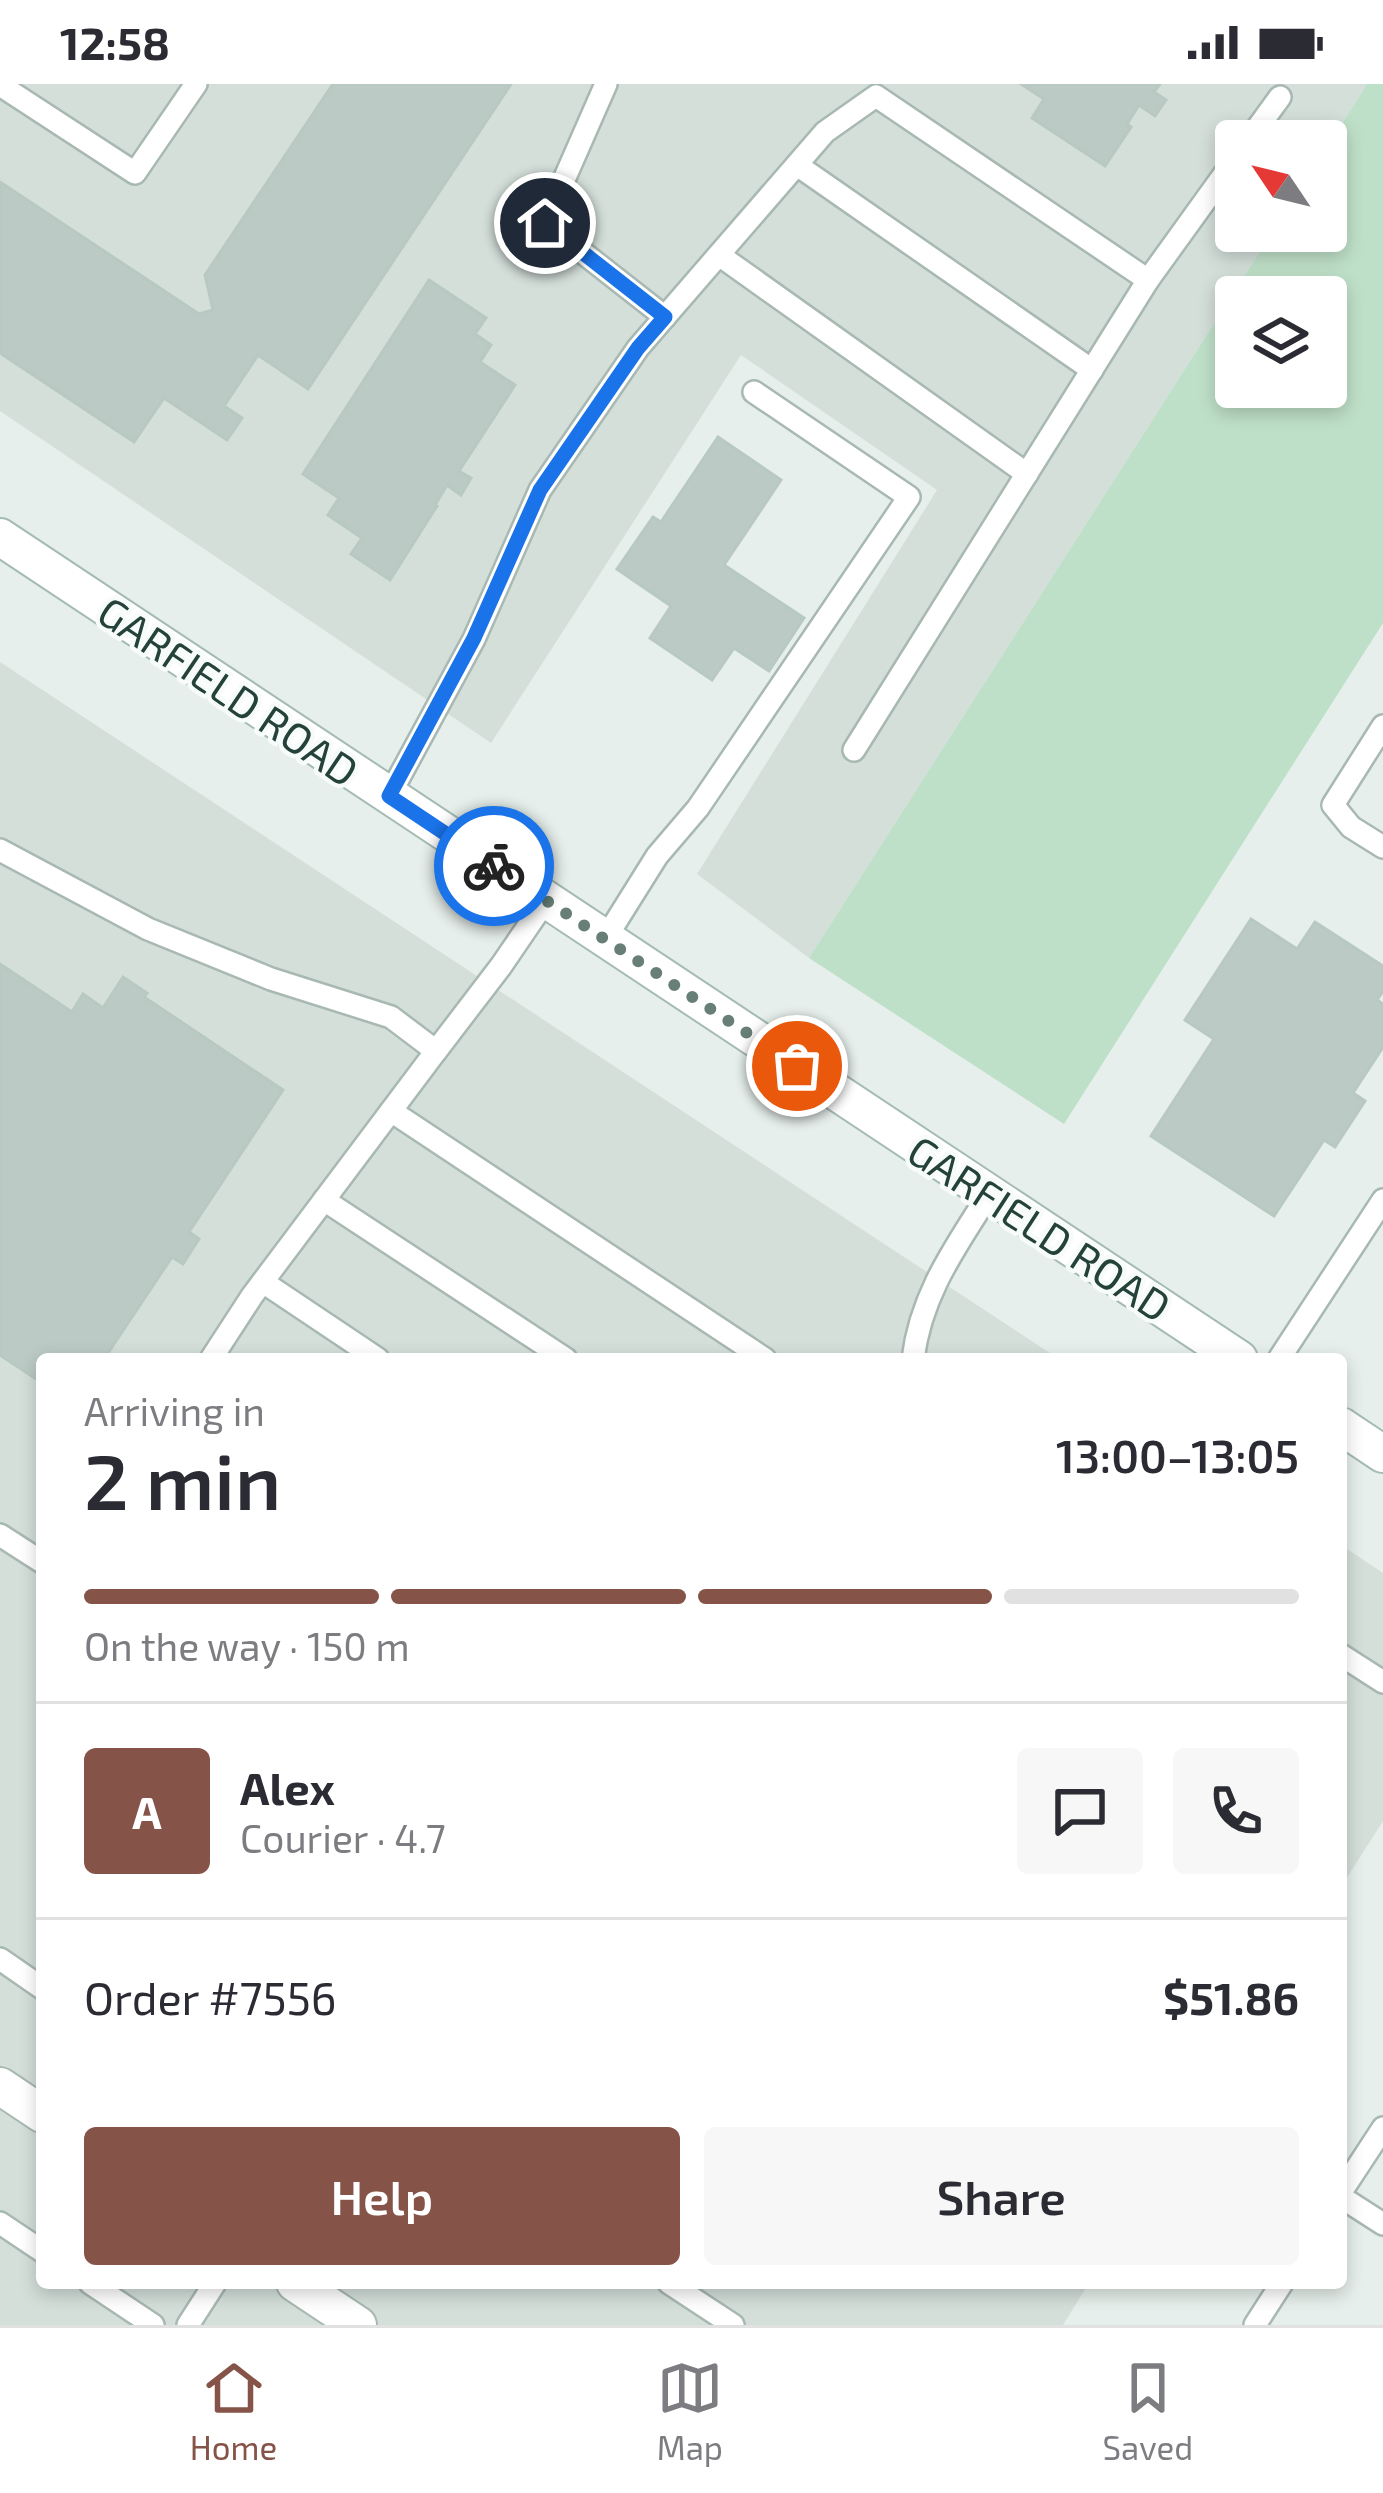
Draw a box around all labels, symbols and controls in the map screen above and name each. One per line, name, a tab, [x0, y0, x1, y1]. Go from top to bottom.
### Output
text: 12:58	[60, 15, 170, 69]
north arrow	[1215, 120, 1347, 252]
map controls	[1215, 120, 1347, 408]
pin	[494, 172, 596, 274]
icon: home	[512, 190, 578, 256]
button: layers	[1215, 276, 1347, 408]
street label: GARFIELD ROAD	[90, 585, 368, 795]
courier	[434, 806, 554, 926]
icon: bike	[461, 833, 527, 899]
pin	[746, 1015, 848, 1117]
icon: bag	[764, 1033, 830, 1099]
street label: GARFIELD ROAD	[900, 1124, 1180, 1330]
text: Arriving in	[84, 1387, 265, 1434]
text: 13:00–13:05	[1056, 1428, 1299, 1482]
text: 2 min	[84, 1432, 281, 1526]
text: On the way · 150 m	[84, 1622, 410, 1669]
button: chat	[1017, 1748, 1143, 1874]
button: phone	[1173, 1748, 1299, 1874]
text: Alex	[240, 1760, 335, 1814]
text: A	[132, 1784, 162, 1838]
text: Courier · 4.7	[240, 1814, 446, 1861]
text: Order #7556	[84, 1970, 337, 2024]
text: $51.86	[1163, 1970, 1299, 2024]
button: Help	[84, 2127, 680, 2265]
button: Share	[704, 2127, 1299, 2265]
tab: Home	[190, 2355, 277, 2467]
tab: Map	[657, 2355, 723, 2467]
tab: Saved	[1103, 2355, 1193, 2467]

